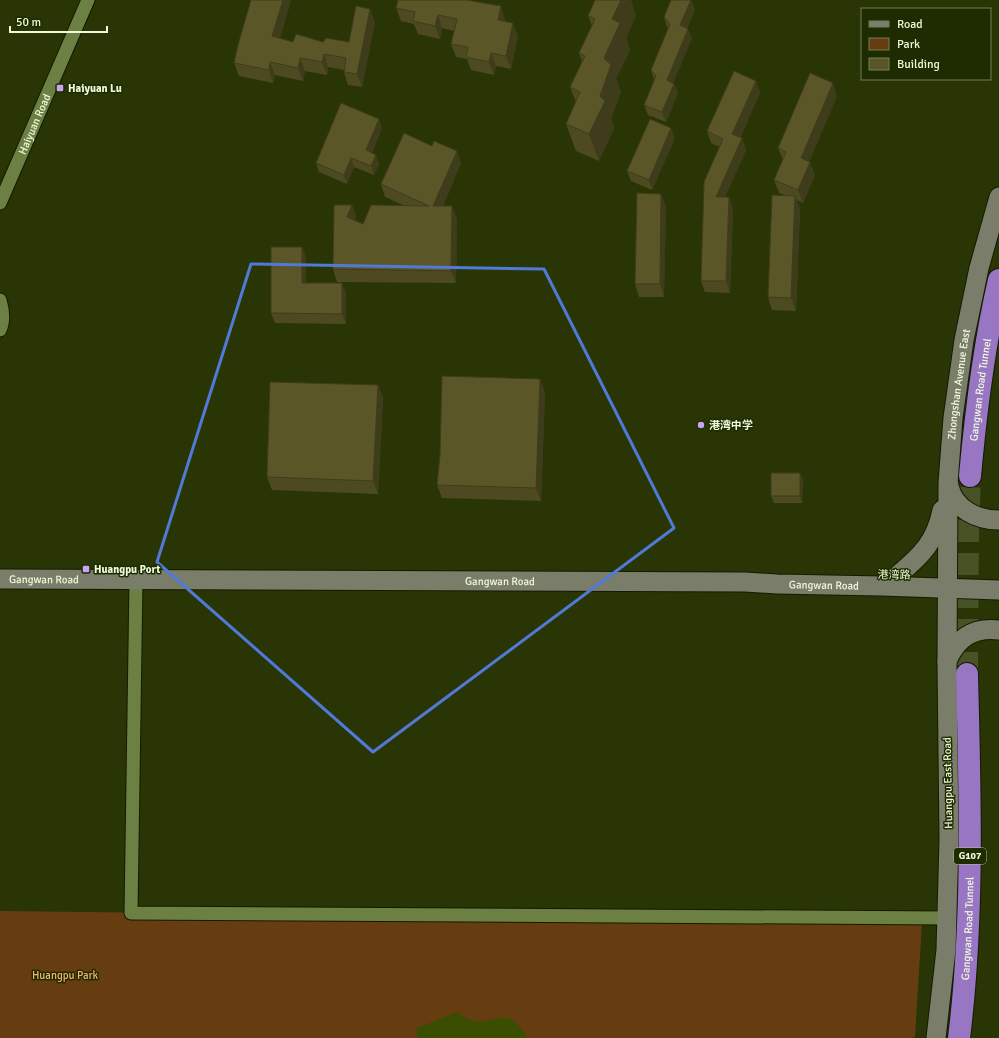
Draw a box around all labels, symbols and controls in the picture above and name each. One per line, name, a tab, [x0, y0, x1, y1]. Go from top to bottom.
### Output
scale bar	[10, 8, 107, 34]
legend	[861, 8, 991, 80]
text: 50 m	[16, 15, 41, 30]
text: Road	[897, 17, 923, 32]
text: Park	[897, 37, 920, 52]
text: Building	[897, 57, 940, 72]
place label: Haiyuan Lu	[68, 82, 122, 95]
marker: Haiyuan Lu	[55, 83, 65, 93]
street label: Haiyuan Road	[15, 92, 53, 156]
street label: Zhongshan Avenue East	[945, 327, 973, 440]
street label: Gangwan Road Tunnel	[967, 337, 994, 442]
place label: 港湾中学	[709, 419, 753, 432]
marker: 港湾中学	[696, 420, 706, 430]
place label: Huangpu Port	[94, 563, 160, 576]
marker: Huangpu Port	[81, 564, 91, 574]
street label: 港湾路	[877, 568, 911, 582]
street label: Gangwan Road	[9, 573, 79, 586]
street label: Gangwan Road	[465, 574, 535, 588]
street label: Gangwan Road	[789, 578, 859, 592]
street label: Huangpu East Road	[941, 737, 955, 829]
road number: G107	[954, 848, 986, 864]
street label: Gangwan Road Tunnel	[958, 876, 976, 981]
park label: Huangpu Park	[32, 969, 99, 982]

